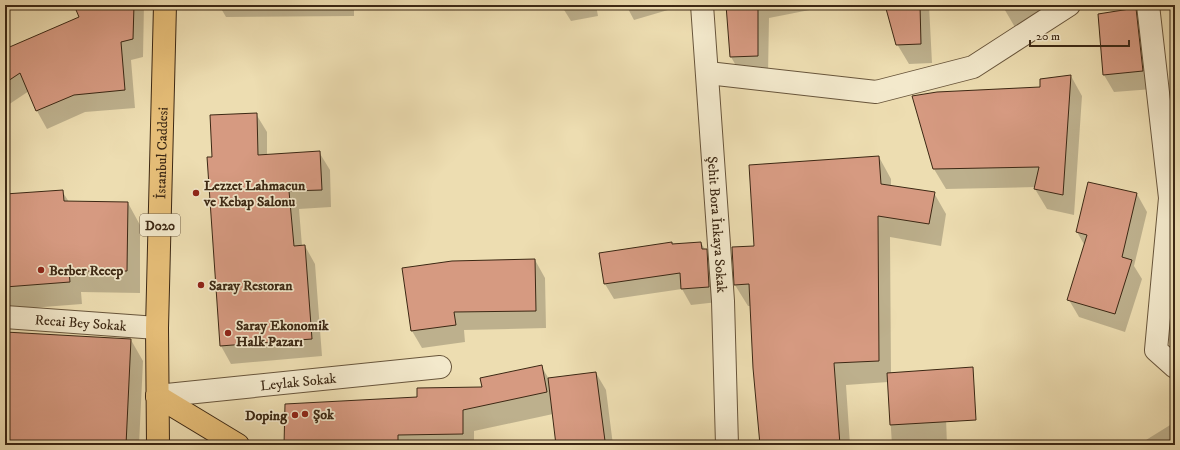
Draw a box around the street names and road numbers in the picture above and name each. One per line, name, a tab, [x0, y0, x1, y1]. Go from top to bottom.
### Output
street label: İstanbul Caddesi	[152, 106, 172, 199]
street label: Şehit Bora İnkaya Sokak	[703, 156, 730, 293]
road number: D020	[140, 214, 180, 236]
street label: Recai Bey Sokak	[34, 311, 127, 336]
street label: Leylak Sokak	[259, 370, 337, 395]

